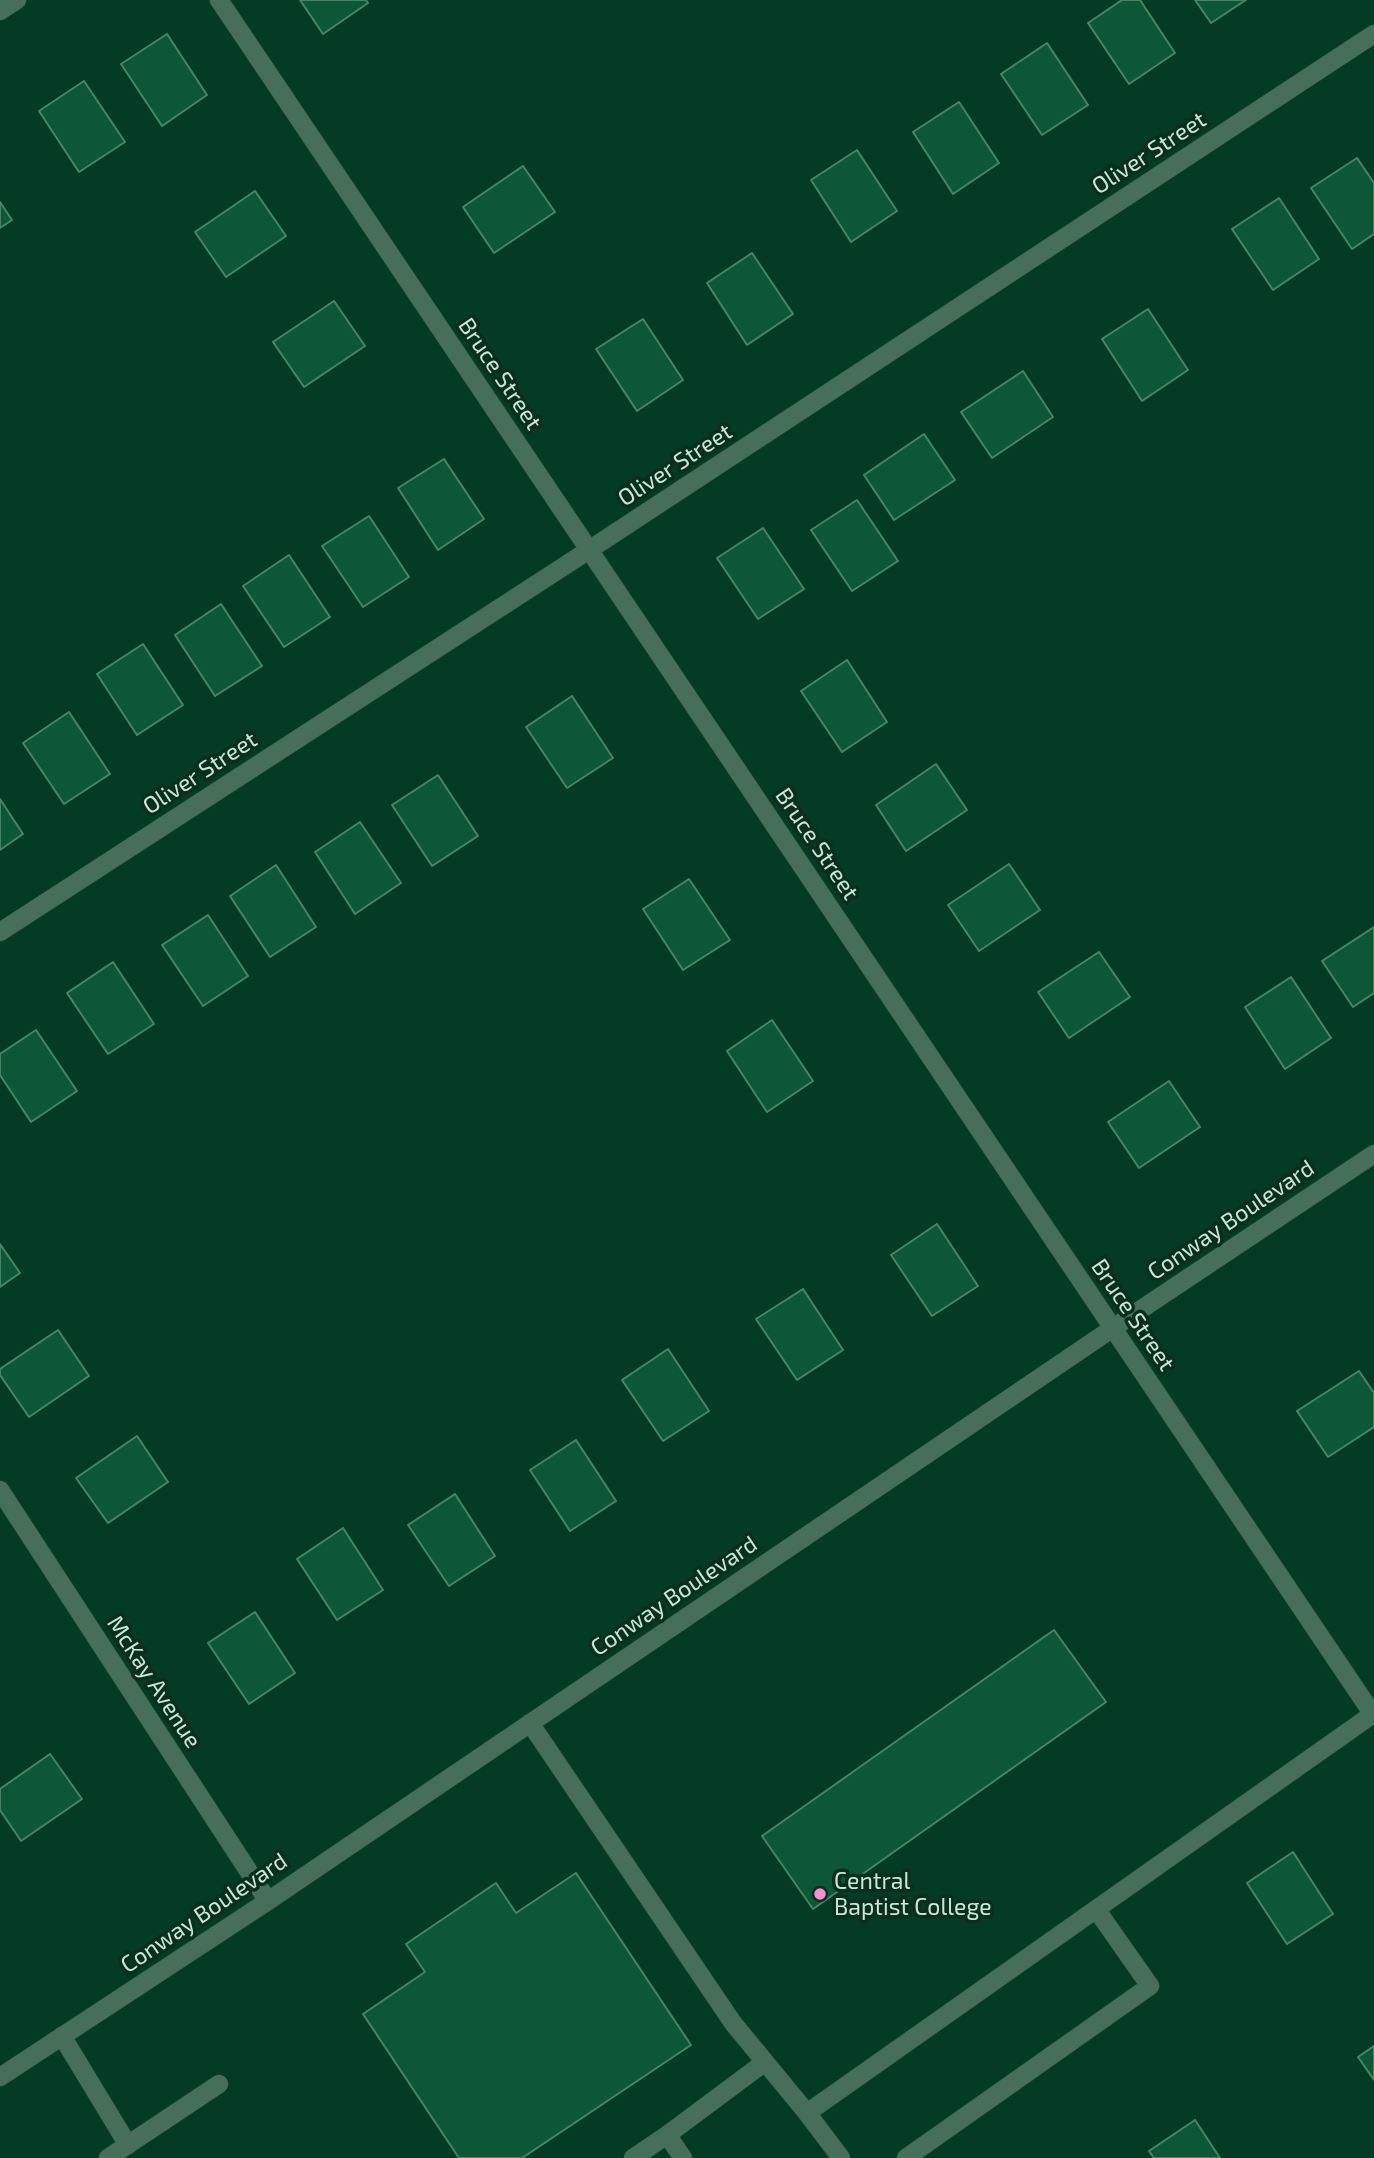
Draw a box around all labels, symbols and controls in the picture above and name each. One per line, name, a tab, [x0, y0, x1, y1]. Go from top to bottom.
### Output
street label: Oliver Street	[1087, 106, 1211, 200]
street label: Bruce Street	[452, 313, 548, 435]
street label: Oliver Street	[613, 418, 737, 512]
street label: Oliver Street	[138, 726, 262, 820]
street label: Bruce Street	[769, 783, 865, 905]
street label: Conway Boulevard	[1143, 1154, 1319, 1286]
street label: Bruce Street	[1085, 1254, 1181, 1376]
street label: Conway Boulevard	[586, 1530, 762, 1662]
street label: McKay Avenue	[101, 1611, 207, 1753]
street label: Conway Boulevard	[116, 1847, 292, 1979]
place label: Central Baptist College	[834, 1867, 992, 1921]
marker: Central Baptist College	[812, 1886, 828, 1902]

